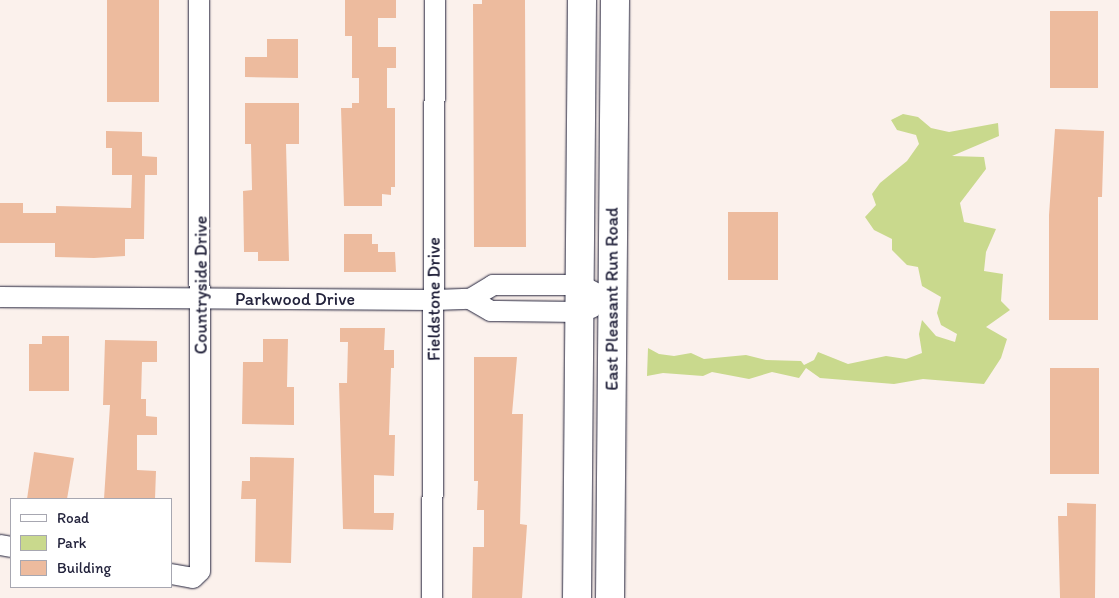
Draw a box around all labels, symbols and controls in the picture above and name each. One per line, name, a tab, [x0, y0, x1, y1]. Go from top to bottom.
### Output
street label: East Pleasant Run Road	[601, 207, 623, 391]
street label: Countryside Drive	[190, 216, 212, 354]
street label: Fieldstone Drive	[423, 237, 445, 361]
street label: Parkwood Drive	[235, 288, 355, 310]
legend	[10, 498, 172, 588]
text: Road	[57, 509, 89, 527]
text: Park	[57, 534, 87, 552]
text: Building	[57, 559, 111, 577]

